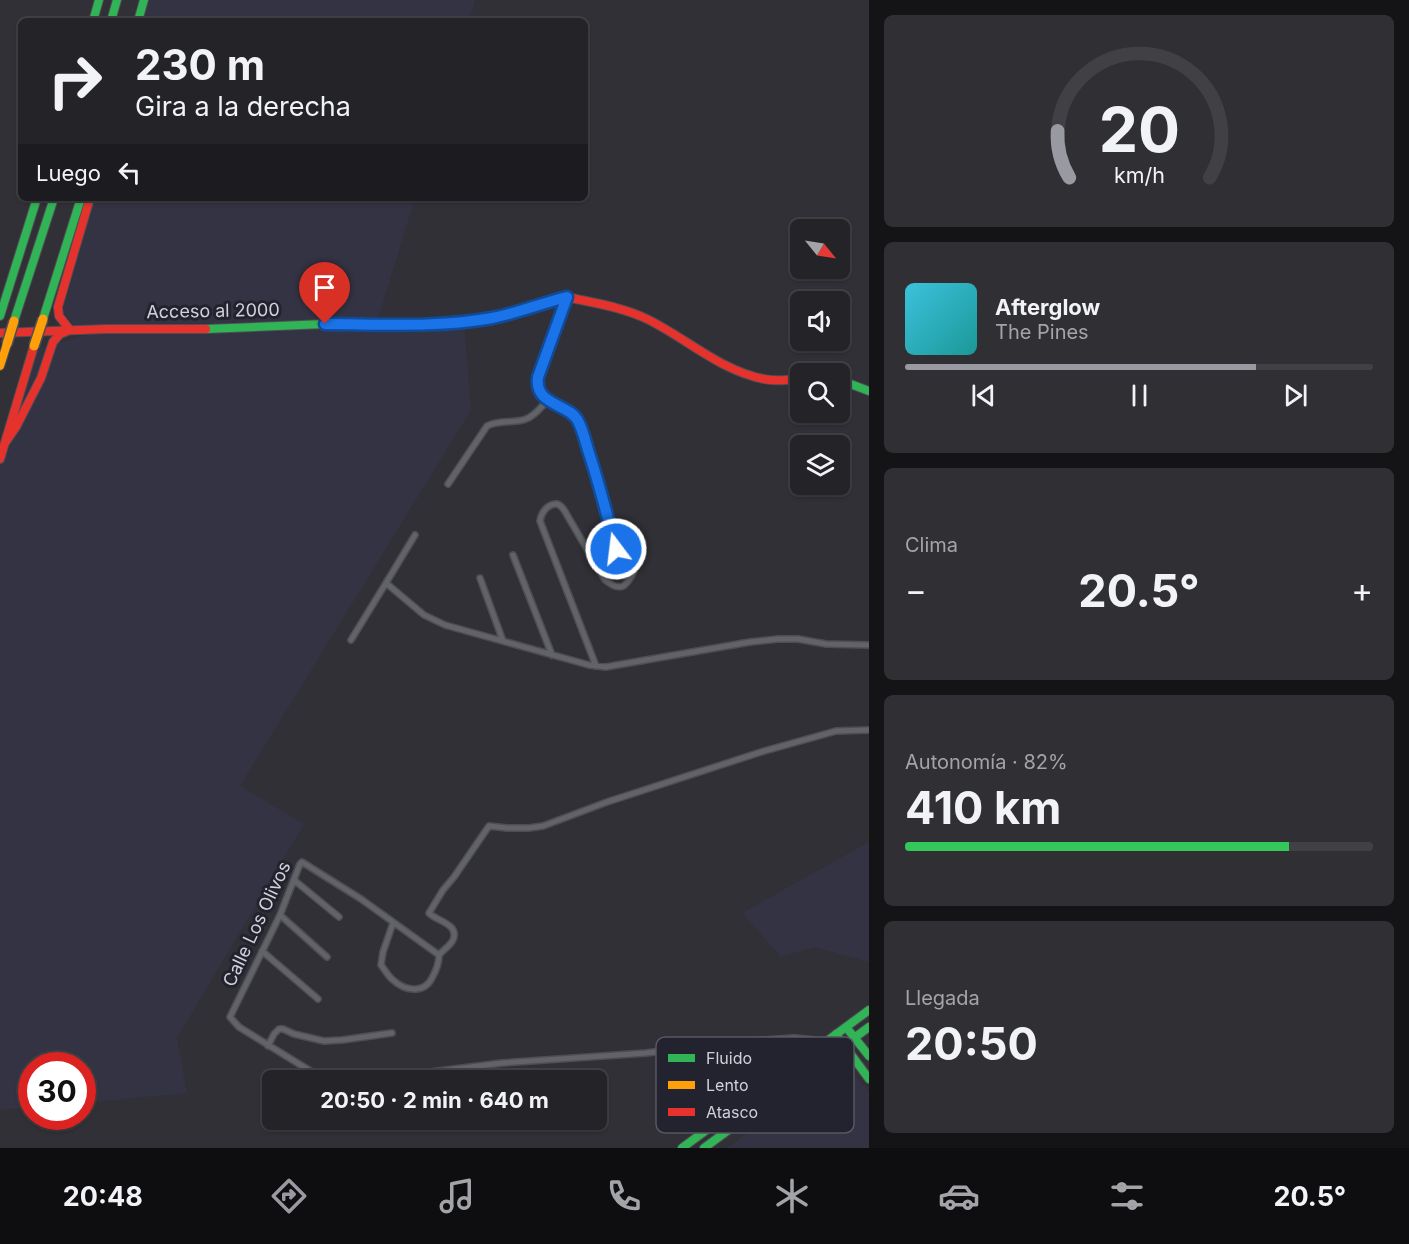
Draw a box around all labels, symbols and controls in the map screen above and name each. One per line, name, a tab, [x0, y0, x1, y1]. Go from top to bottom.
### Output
text: 230 m	[135, 39, 265, 90]
icon: right	[36, 42, 114, 120]
text: Gira a la derecha	[135, 90, 351, 123]
text: 20	[1098, 92, 1180, 167]
icon: left	[113, 156, 146, 189]
text: Luego	[36, 160, 101, 186]
text: km/h	[1114, 162, 1164, 188]
north arrow	[790, 219, 850, 279]
map controls	[790, 219, 850, 495]
pin	[299, 262, 350, 324]
icon: arrive	[308, 271, 341, 304]
button: sound	[790, 291, 850, 351]
text: Afterglow	[995, 294, 1100, 320]
street label: Acceso al 2000	[146, 299, 280, 322]
text: The Pines	[995, 320, 1089, 344]
button: search	[790, 363, 850, 423]
icon: previous	[967, 379, 1000, 412]
icon: pause	[1123, 379, 1156, 412]
icon: next	[1279, 379, 1312, 412]
button: layers	[790, 435, 850, 495]
position arrow	[584, 517, 648, 581]
text: Clima	[905, 533, 958, 557]
text: 20.5°	[1078, 563, 1200, 618]
text: −	[905, 570, 927, 610]
text: +	[1351, 570, 1373, 610]
text: Autonomía · 82%	[905, 750, 1068, 774]
text: 410 km	[905, 780, 1061, 835]
street label: Calle Los Olivos	[218, 858, 295, 990]
text: Llegada	[905, 986, 980, 1010]
text: 20:50	[905, 1016, 1038, 1071]
legend	[656, 1037, 854, 1133]
text: Fluido	[706, 1048, 752, 1068]
speed limit sign: 30	[18, 1052, 96, 1130]
text: Lento	[706, 1075, 749, 1095]
text: 20:50 · 2 min · 640 m	[320, 1087, 549, 1113]
text: Atasco	[706, 1102, 758, 1122]
icon: directions	[268, 1175, 310, 1217]
icon: music	[436, 1175, 478, 1217]
icon: phone	[603, 1175, 645, 1217]
icon: climate	[771, 1175, 813, 1217]
icon: car	[938, 1175, 980, 1217]
icon: filters	[1106, 1175, 1148, 1217]
text: 20:48	[63, 1180, 143, 1213]
text: 20.5°	[1273, 1180, 1346, 1213]

